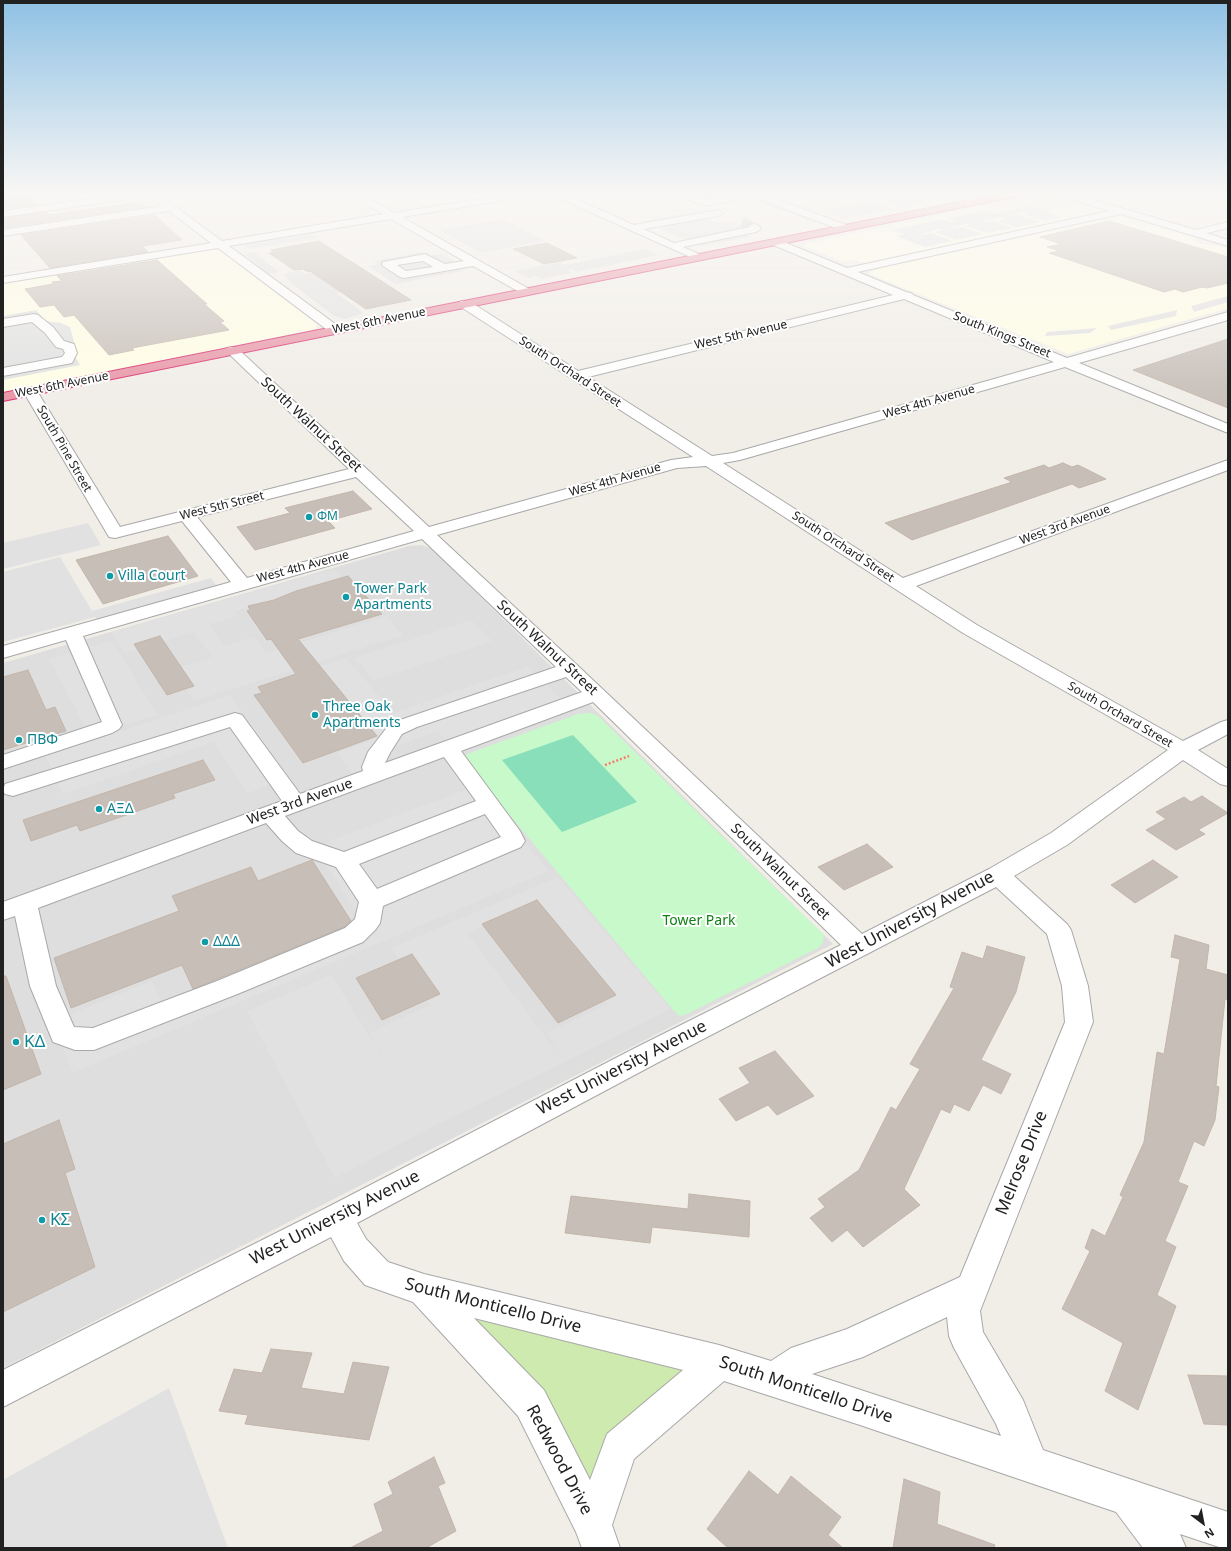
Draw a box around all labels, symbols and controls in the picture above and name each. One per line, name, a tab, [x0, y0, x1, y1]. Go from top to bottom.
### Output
street label: West 6th Avenue	[331, 305, 427, 337]
street label: South Kings Street	[951, 309, 1053, 361]
street label: West 5th Avenue	[693, 317, 789, 353]
street label: South Orchard Street	[516, 334, 624, 410]
street label: West 6th Avenue	[14, 369, 110, 401]
street label: South Walnut Street	[257, 374, 365, 476]
street label: West 4th Avenue	[881, 382, 977, 422]
street label: South Pine Street	[33, 403, 95, 495]
street label: West 4th Avenue	[567, 460, 663, 500]
street label: West 5th Street	[178, 489, 266, 523]
street label: West 3rd Avenue	[1018, 502, 1112, 548]
street label: South Orchard Street	[789, 509, 897, 585]
place label: ΦΜ	[317, 510, 338, 524]
marker: ΦΜ	[304, 512, 314, 522]
street label: West 4th Avenue	[255, 548, 351, 586]
place label: Villa Court	[118, 568, 186, 584]
marker: Villa Court	[105, 571, 115, 581]
place label: Tower Park Apartments	[354, 581, 432, 614]
marker: Tower Park Apartments	[341, 592, 351, 602]
street label: South Walnut Street	[493, 597, 601, 699]
street label: South Orchard Street	[1065, 679, 1175, 751]
place label: Three Oak Apartments	[323, 699, 401, 732]
marker: Three Oak Apartments	[310, 710, 320, 720]
place label: ΠΒΦ	[27, 732, 58, 748]
marker: ΠΒΦ	[14, 735, 24, 745]
street label: West 3rd Avenue	[245, 775, 355, 829]
place label: ΑΞΔ	[107, 801, 134, 817]
marker: ΑΞΔ	[94, 804, 104, 814]
street label: South Walnut Street	[727, 820, 833, 924]
street label: West University Avenue	[822, 867, 998, 973]
park label: Tower Park	[663, 913, 735, 929]
place label: ΔΔΔ	[213, 934, 240, 950]
marker: ΔΔΔ	[200, 937, 210, 947]
street label: West University Avenue	[534, 1016, 710, 1120]
place label: ΚΔ	[24, 1032, 45, 1052]
marker: ΚΔ	[11, 1037, 21, 1047]
street label: Melrose Drive	[992, 1108, 1052, 1218]
street label: West University Avenue	[247, 1166, 423, 1270]
place label: KΣ	[50, 1210, 70, 1230]
marker: KΣ	[37, 1215, 47, 1225]
street label: South Monticello Drive	[403, 1274, 583, 1338]
street label: South Monticello Drive	[717, 1352, 895, 1428]
street label: Redwood Drive	[521, 1402, 597, 1518]
north arrow	[1183, 1503, 1223, 1543]
text: N	[1202, 1525, 1217, 1542]

